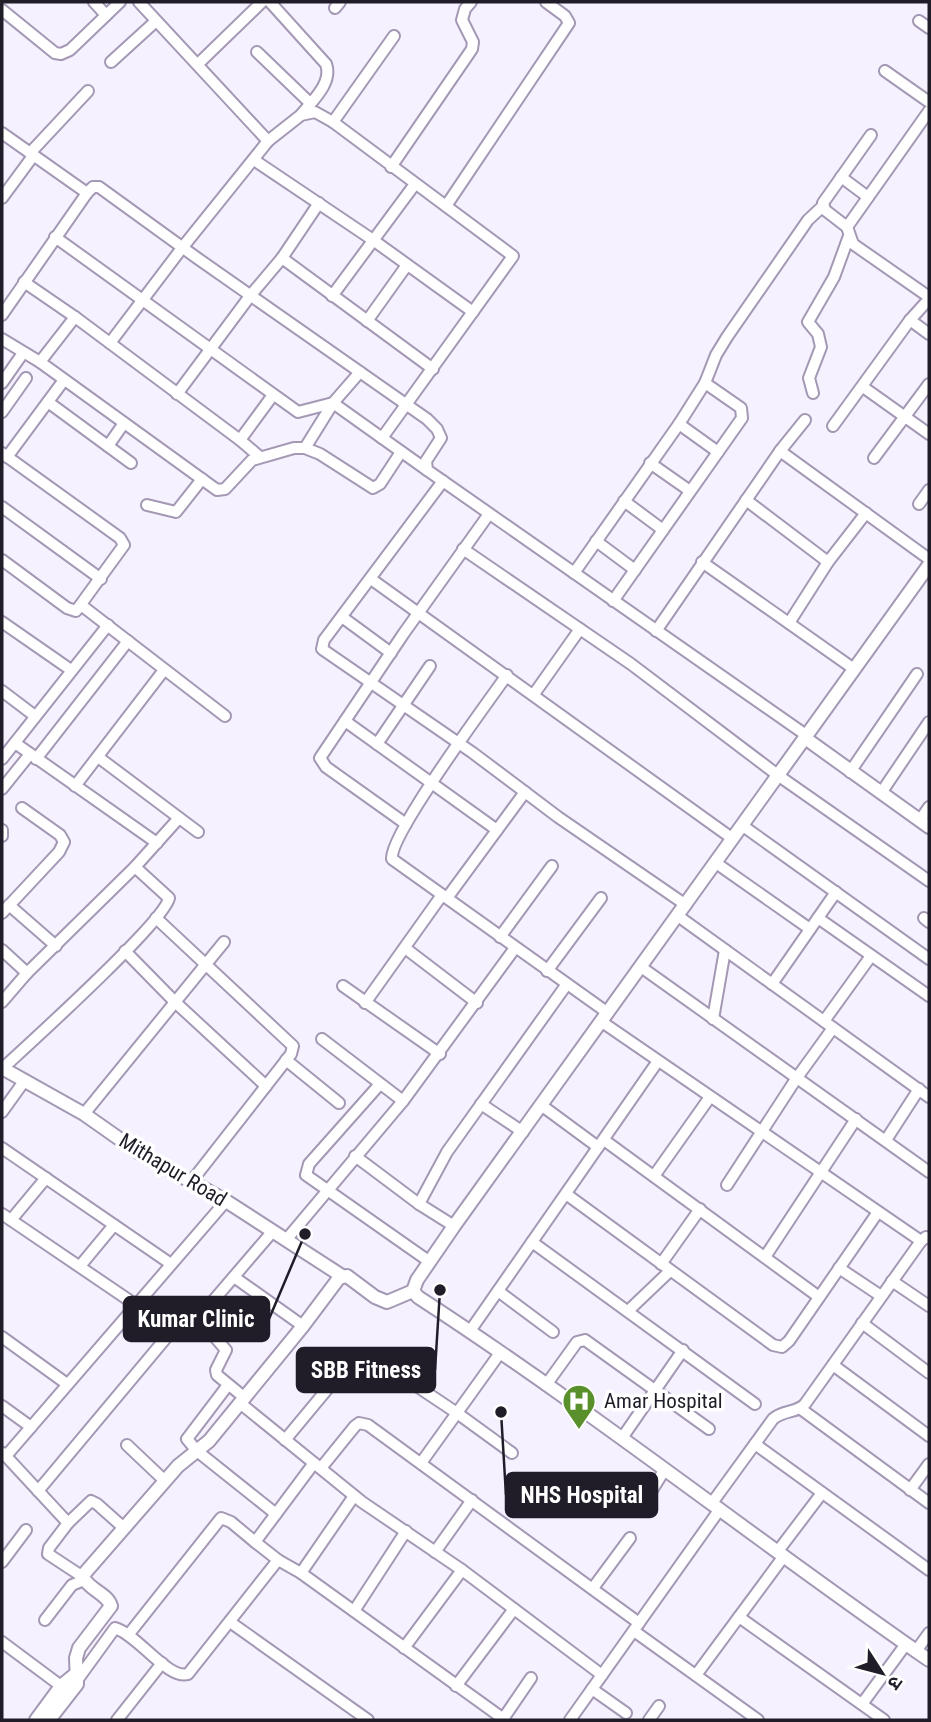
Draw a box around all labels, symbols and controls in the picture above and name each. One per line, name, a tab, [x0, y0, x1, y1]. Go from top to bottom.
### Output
street label: Mithapur Road	[115, 1129, 231, 1211]
callout: Kumar Clinic	[124, 1297, 269, 1341]
text: Kumar Clinic	[138, 1306, 254, 1333]
callout: SBB Fitness	[297, 1348, 435, 1392]
text: SBB Fitness	[311, 1357, 421, 1384]
hospital icon: Amar Hospital	[560, 1382, 598, 1431]
place label: Amar Hospital	[604, 1389, 723, 1413]
callout: NHS Hospital	[506, 1473, 657, 1517]
text: NHS Hospital	[521, 1482, 643, 1509]
north arrow	[847, 1638, 917, 1708]
text: उ	[882, 1671, 908, 1695]

